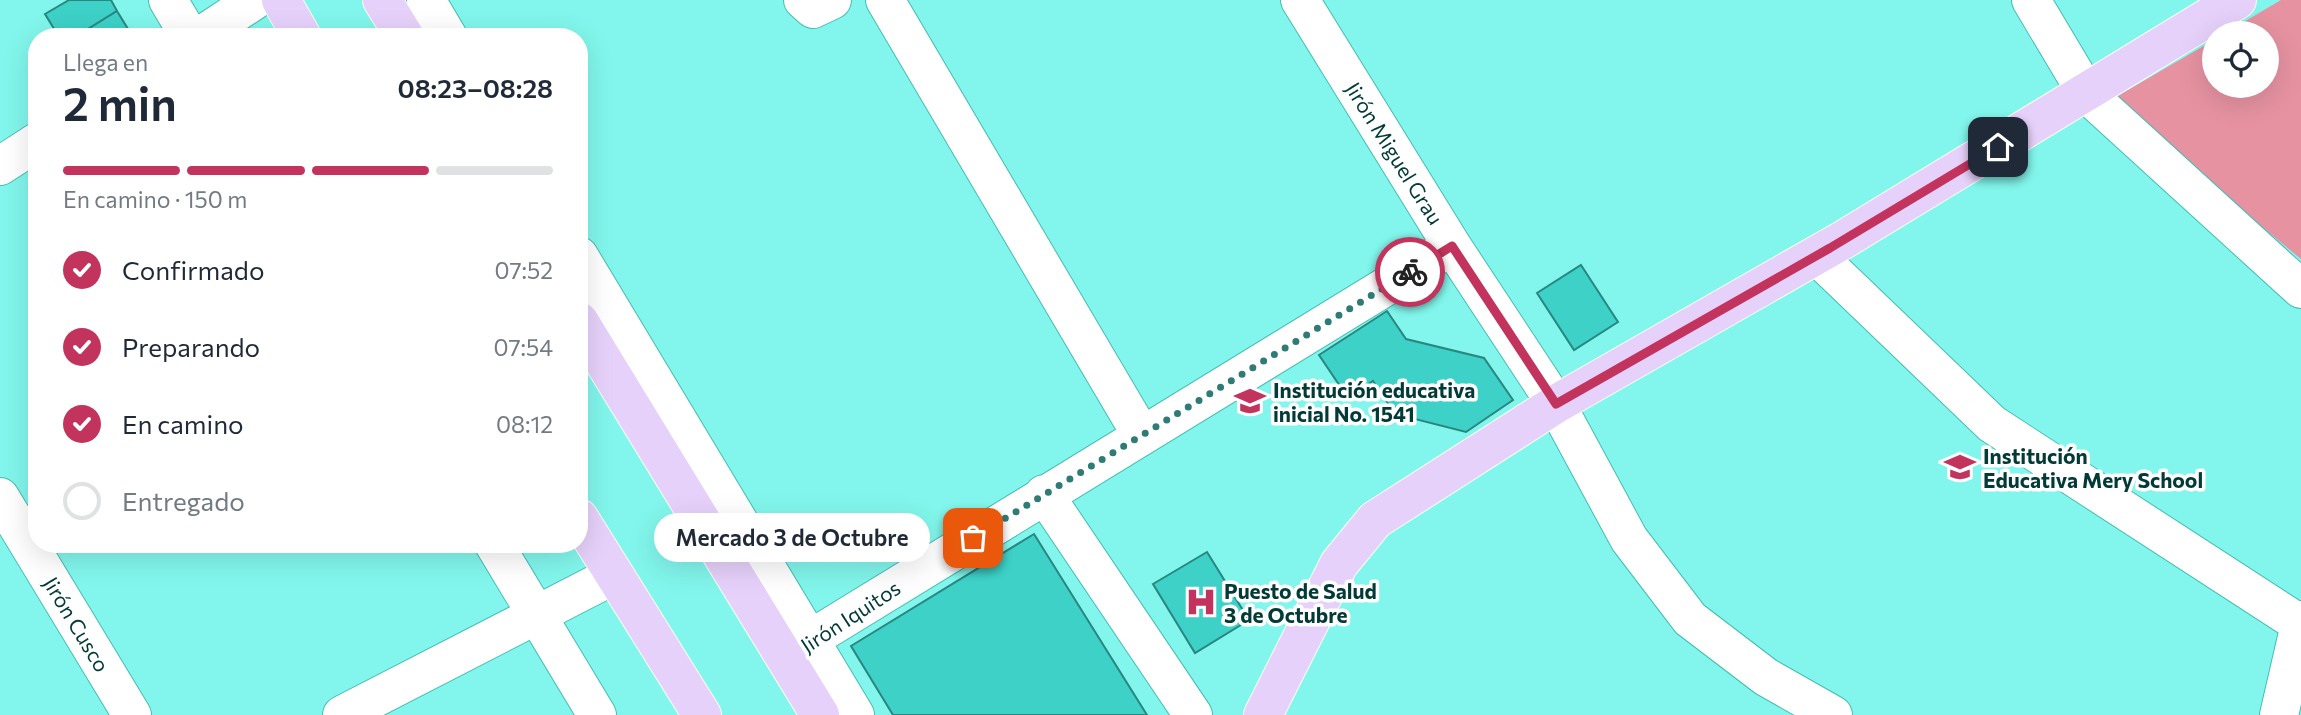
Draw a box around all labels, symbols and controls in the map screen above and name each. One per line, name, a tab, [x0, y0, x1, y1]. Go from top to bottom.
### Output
map controls	[2202, 21, 2279, 98]
button: locate	[2202, 21, 2279, 98]
text: Llega en	[63, 48, 148, 76]
text: 08:23–08:28	[397, 72, 553, 103]
text: 2 min	[63, 74, 177, 130]
street label: Jirón Miguel Grau	[1341, 77, 1449, 229]
pin	[1968, 117, 2028, 177]
icon: home	[1979, 128, 2017, 166]
text: En camino · 150 m	[63, 185, 247, 213]
courier	[1375, 237, 1445, 307]
icon: check	[63, 251, 101, 289]
icon: bike	[1391, 253, 1429, 291]
text: Confirmado	[122, 254, 264, 285]
text: 07:52	[495, 256, 553, 284]
icon: check	[63, 328, 101, 366]
text: Preparando	[122, 331, 260, 362]
text: 07:54	[494, 333, 553, 361]
place label: Institución educativa inicial No. 1541	[1273, 377, 1475, 426]
school or university icon: Institución educativa inicial No. 1541	[1233, 384, 1267, 418]
icon: check	[63, 405, 101, 443]
text: En camino	[122, 408, 244, 439]
text: 08:12	[496, 410, 553, 438]
place label: Institución Educativa Mery School	[1983, 443, 2203, 492]
school or university icon: Institución Educativa Mery School	[1943, 450, 1977, 484]
text: Entregado	[122, 485, 245, 516]
pin	[943, 508, 1003, 568]
callout: Mercado 3 de Octubre	[654, 514, 931, 562]
icon: bag	[954, 519, 992, 557]
text: Mercado 3 de Octubre	[675, 523, 909, 551]
street label: Jirón Cusco	[39, 572, 115, 676]
street label: Jirón Iquitos	[795, 575, 905, 657]
place label: Puesto de Salud 3 de Octubre	[1224, 578, 1377, 627]
hospital icon: Puesto de Salud 3 de Octubre	[1184, 585, 1218, 619]

